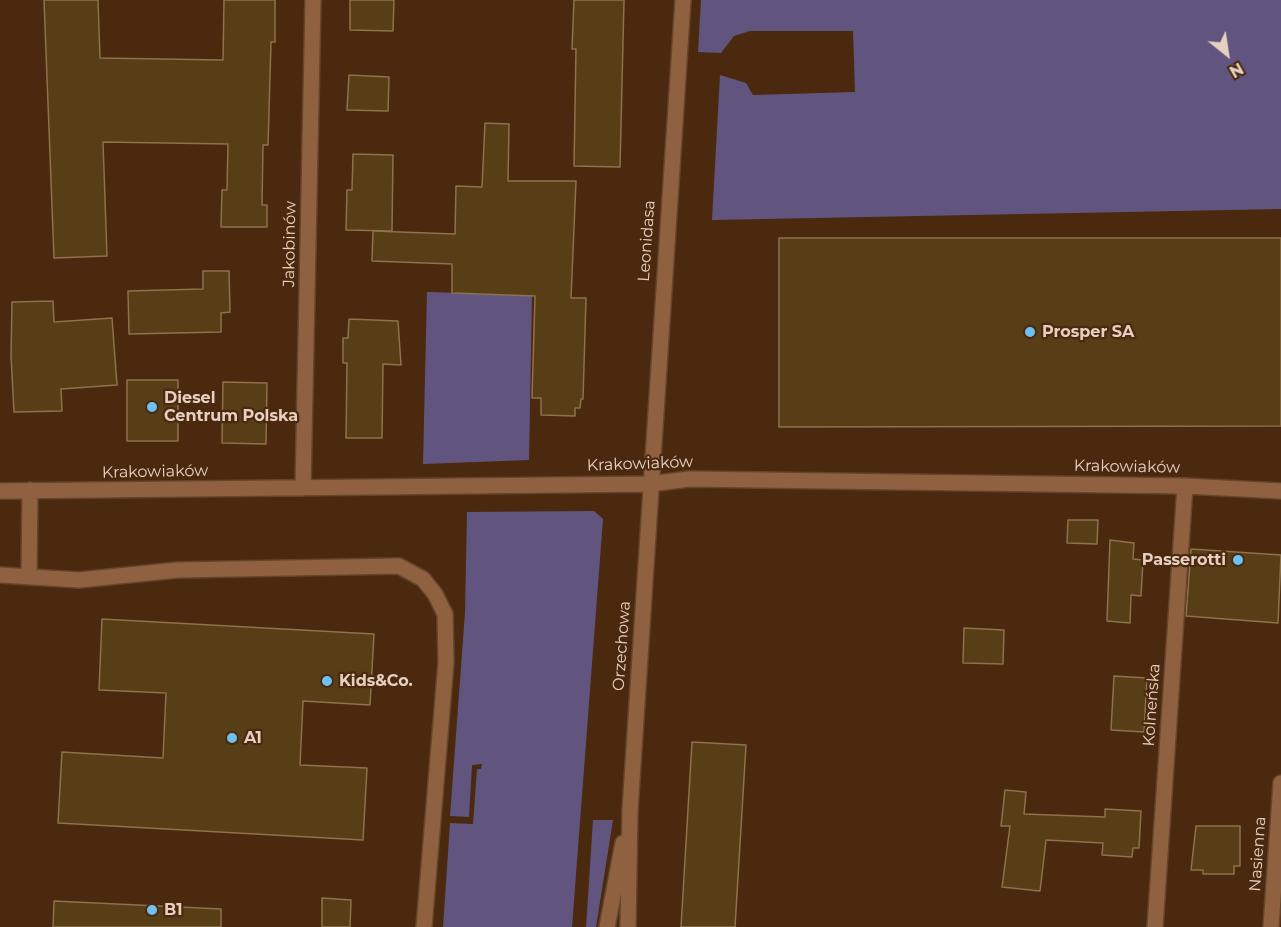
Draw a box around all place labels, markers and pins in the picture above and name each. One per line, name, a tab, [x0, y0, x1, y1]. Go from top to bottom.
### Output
place label: Prosper SA	[1042, 322, 1134, 342]
marker: Prosper SA	[1023, 325, 1037, 339]
place label: Diesel Centrum Polska	[164, 388, 298, 426]
marker: Diesel Centrum Polska	[145, 400, 159, 414]
place label: Passerotti	[1142, 550, 1226, 570]
marker: Passerotti	[1231, 553, 1245, 567]
place label: Kids&Co.	[339, 671, 413, 691]
marker: Kids&Co.	[320, 674, 334, 688]
place label: A1	[244, 728, 262, 748]
marker: A1	[225, 731, 239, 745]
place label: B1	[164, 900, 183, 920]
marker: B1	[145, 903, 159, 917]

